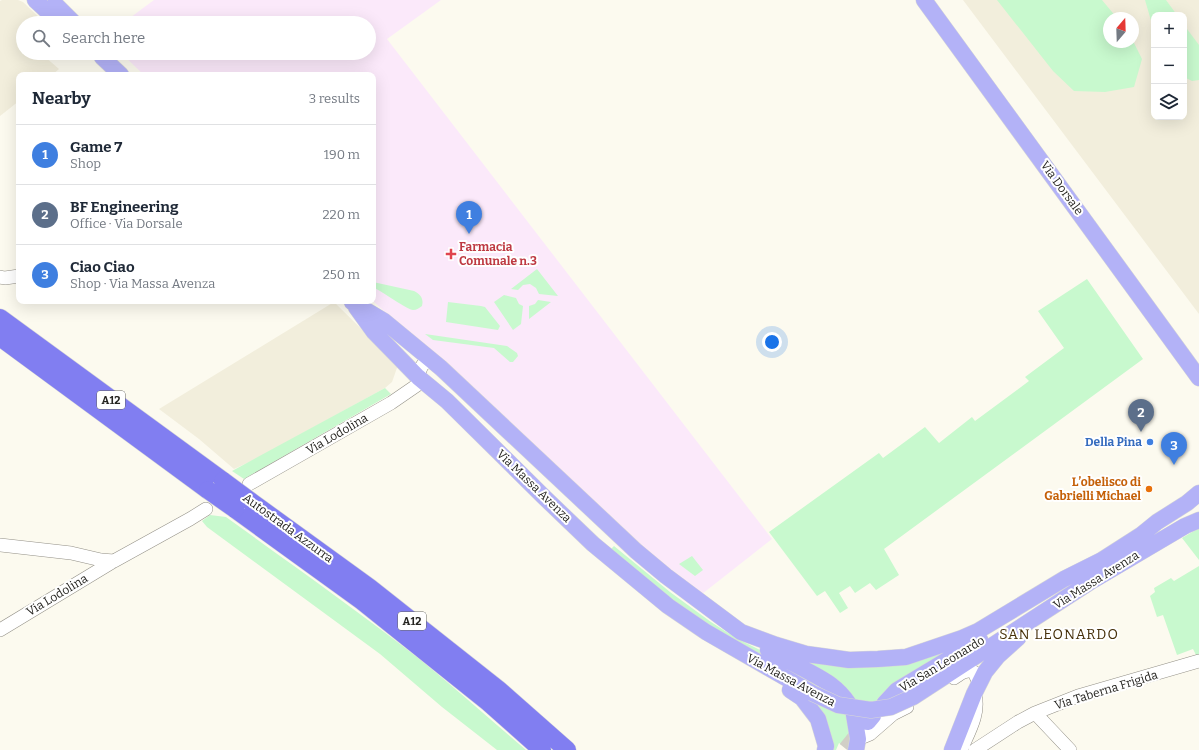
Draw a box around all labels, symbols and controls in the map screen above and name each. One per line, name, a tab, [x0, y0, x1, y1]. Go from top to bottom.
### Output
north arrow	[1103, 12, 1139, 48]
map controls	[1151, 12, 1187, 120]
button: +	[1151, 12, 1187, 48]
search box	[16, 16, 376, 60]
icon: search	[30, 27, 52, 49]
text: Search here	[62, 29, 145, 47]
button: −	[1151, 48, 1187, 84]
button: layers	[1151, 84, 1187, 120]
text: Nearby	[32, 88, 91, 109]
text: 3 results	[309, 91, 360, 106]
text: Game 7	[70, 138, 122, 156]
text: 1	[42, 147, 48, 162]
text: 190 m	[324, 147, 360, 162]
text: Shop	[70, 156, 101, 171]
street label: Via Dorsale	[1038, 158, 1086, 218]
text: BF Engineering	[70, 198, 179, 216]
pin: 1	[456, 201, 482, 234]
text: 2	[41, 207, 49, 222]
text: 220 m	[323, 207, 360, 222]
text: Office · Via Dorsale	[70, 216, 183, 231]
place label: Farmacia Comunale n.3	[459, 240, 537, 268]
marker: Farmacia Comunale n.3	[446, 249, 456, 259]
text: Ciao Ciao	[70, 258, 135, 276]
text: 3	[41, 267, 49, 282]
text: 250 m	[323, 267, 360, 282]
text: Shop · Via Massa Avenza	[70, 276, 215, 291]
your location	[762, 332, 782, 352]
road number: A12	[97, 391, 125, 409]
pin: 2	[1128, 399, 1154, 432]
street label: Via Lodolina	[304, 411, 371, 457]
pin: 3	[1161, 432, 1187, 465]
place label: Della Pina	[1085, 435, 1142, 449]
marker: Della Pina	[1145, 437, 1155, 447]
street label: Via Massa Avenza	[494, 447, 574, 525]
place label: L’obelisco di Gabrielli Michael	[1044, 475, 1141, 503]
marker: L’obelisco di Gabrielli Michael	[1144, 484, 1154, 494]
street label: Autostrada Azzurra	[240, 491, 336, 566]
street label: Via Massa Avenza	[1051, 548, 1142, 612]
street label: Via Lodolina	[24, 571, 90, 619]
road number: A12	[398, 612, 426, 630]
district label: SAN LEONARDO	[999, 626, 1119, 643]
street label: Via San Leonardo	[897, 633, 987, 695]
street label: Via Massa Avenza	[744, 651, 838, 709]
street label: Via Taberna Frigida	[1053, 668, 1160, 712]

